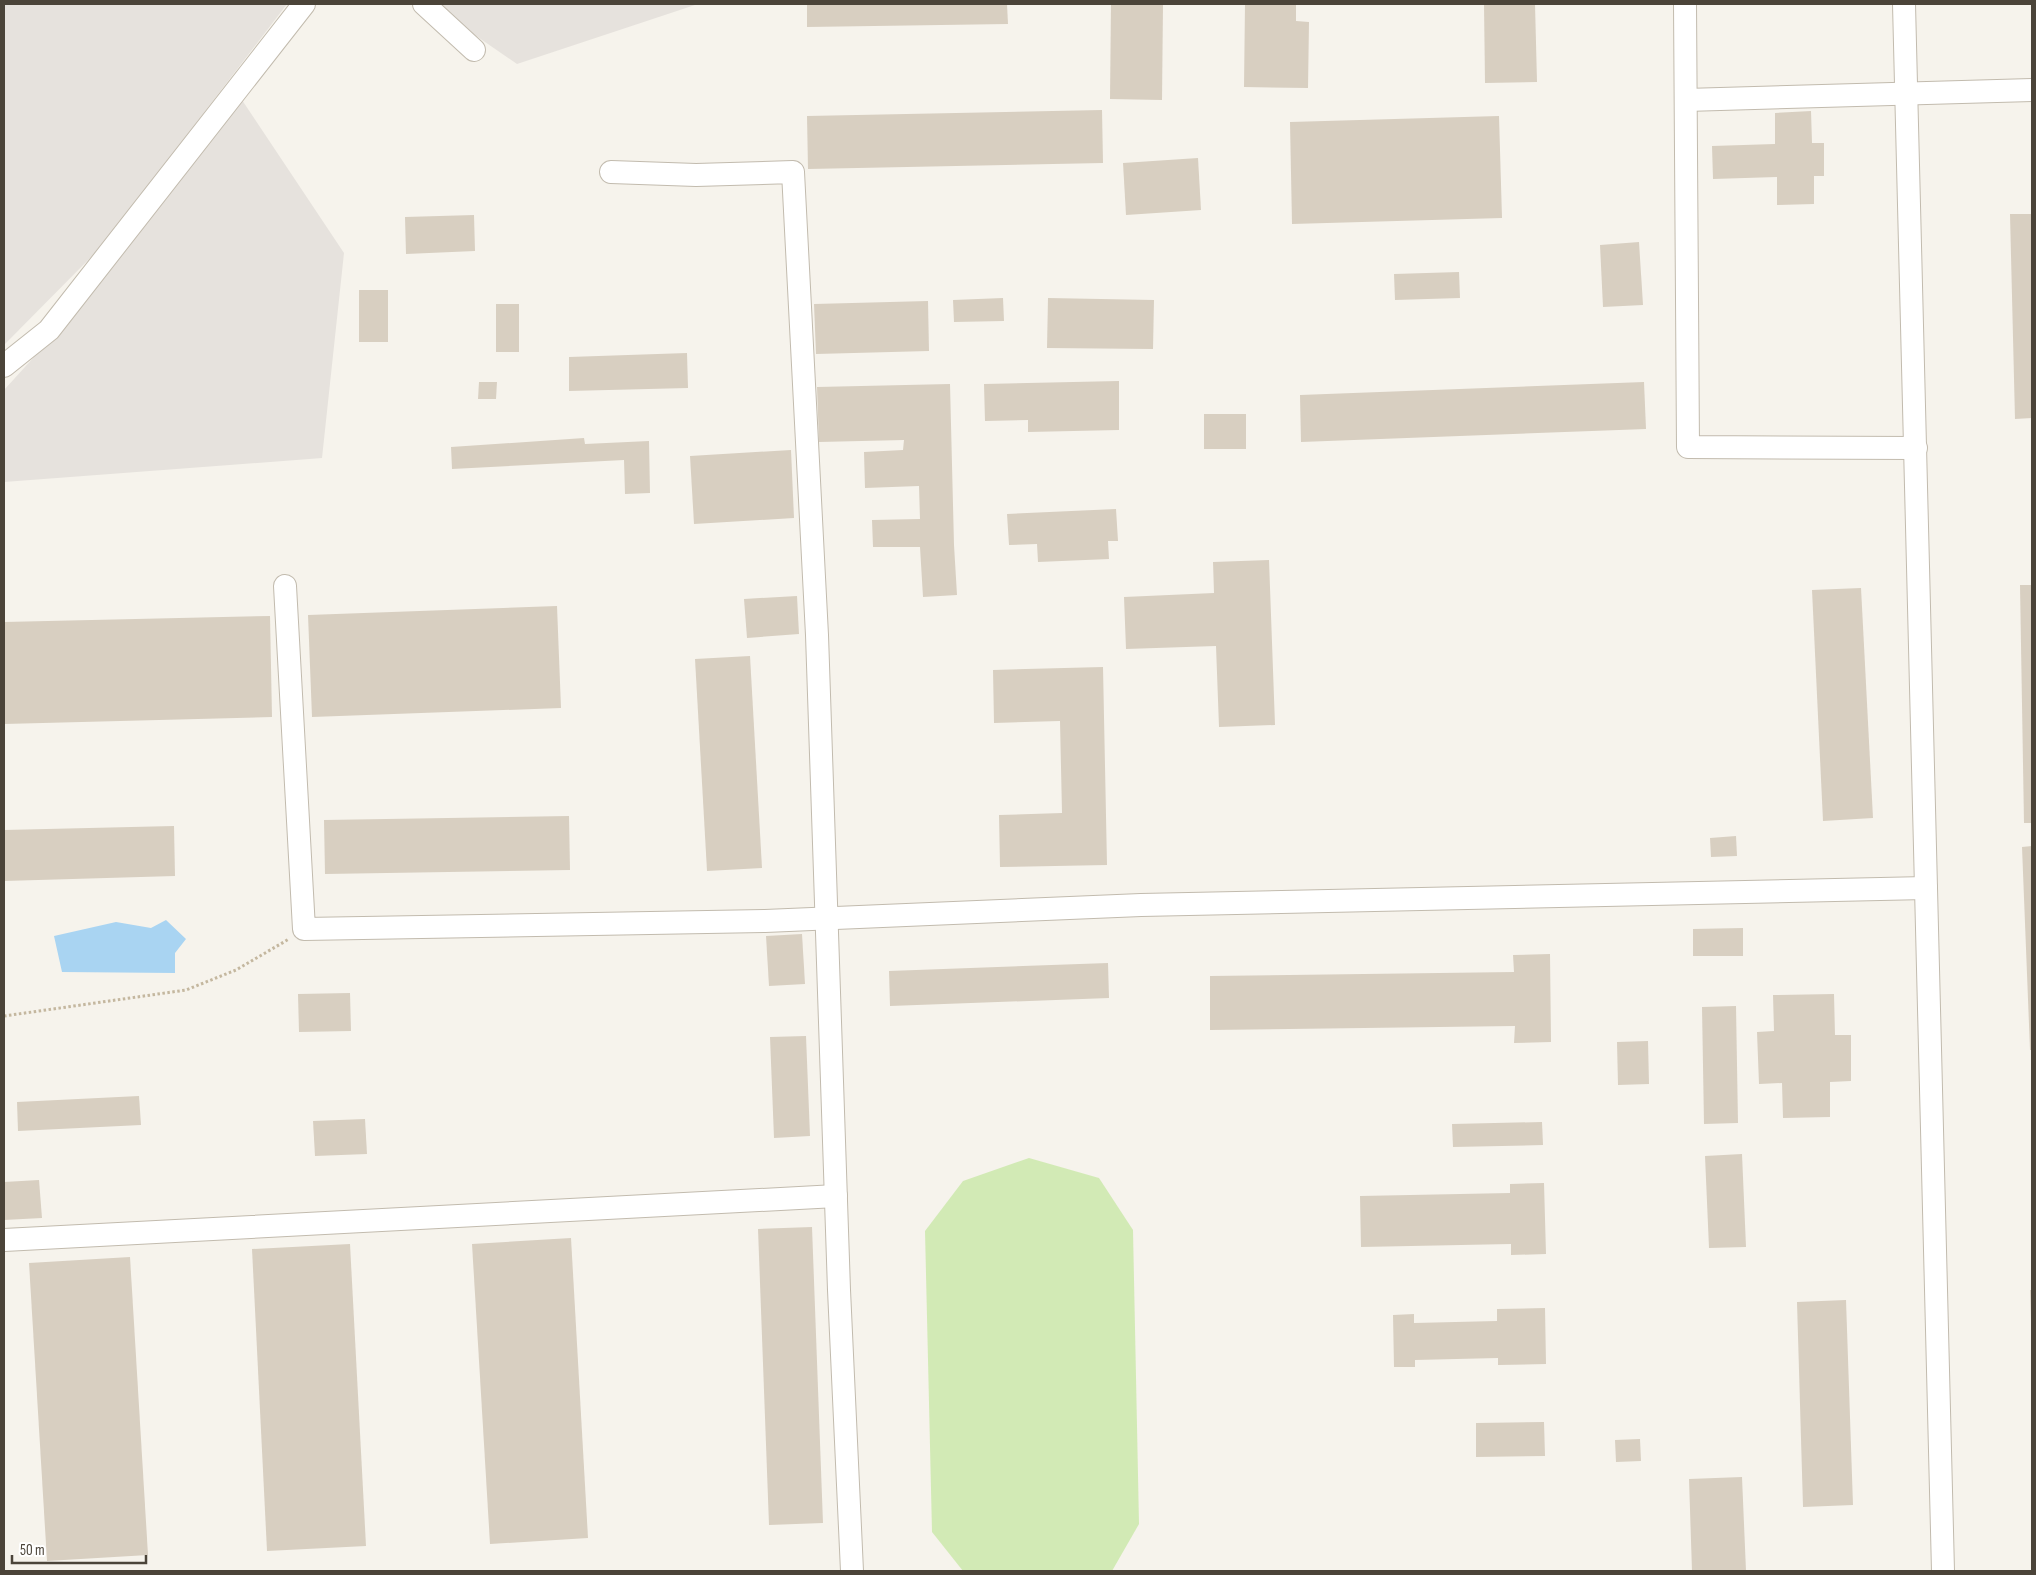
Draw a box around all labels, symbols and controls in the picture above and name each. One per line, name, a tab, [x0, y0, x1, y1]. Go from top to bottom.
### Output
scale bar	[12, 1532, 146, 1564]
text: 50 m	[20, 1541, 45, 1560]

